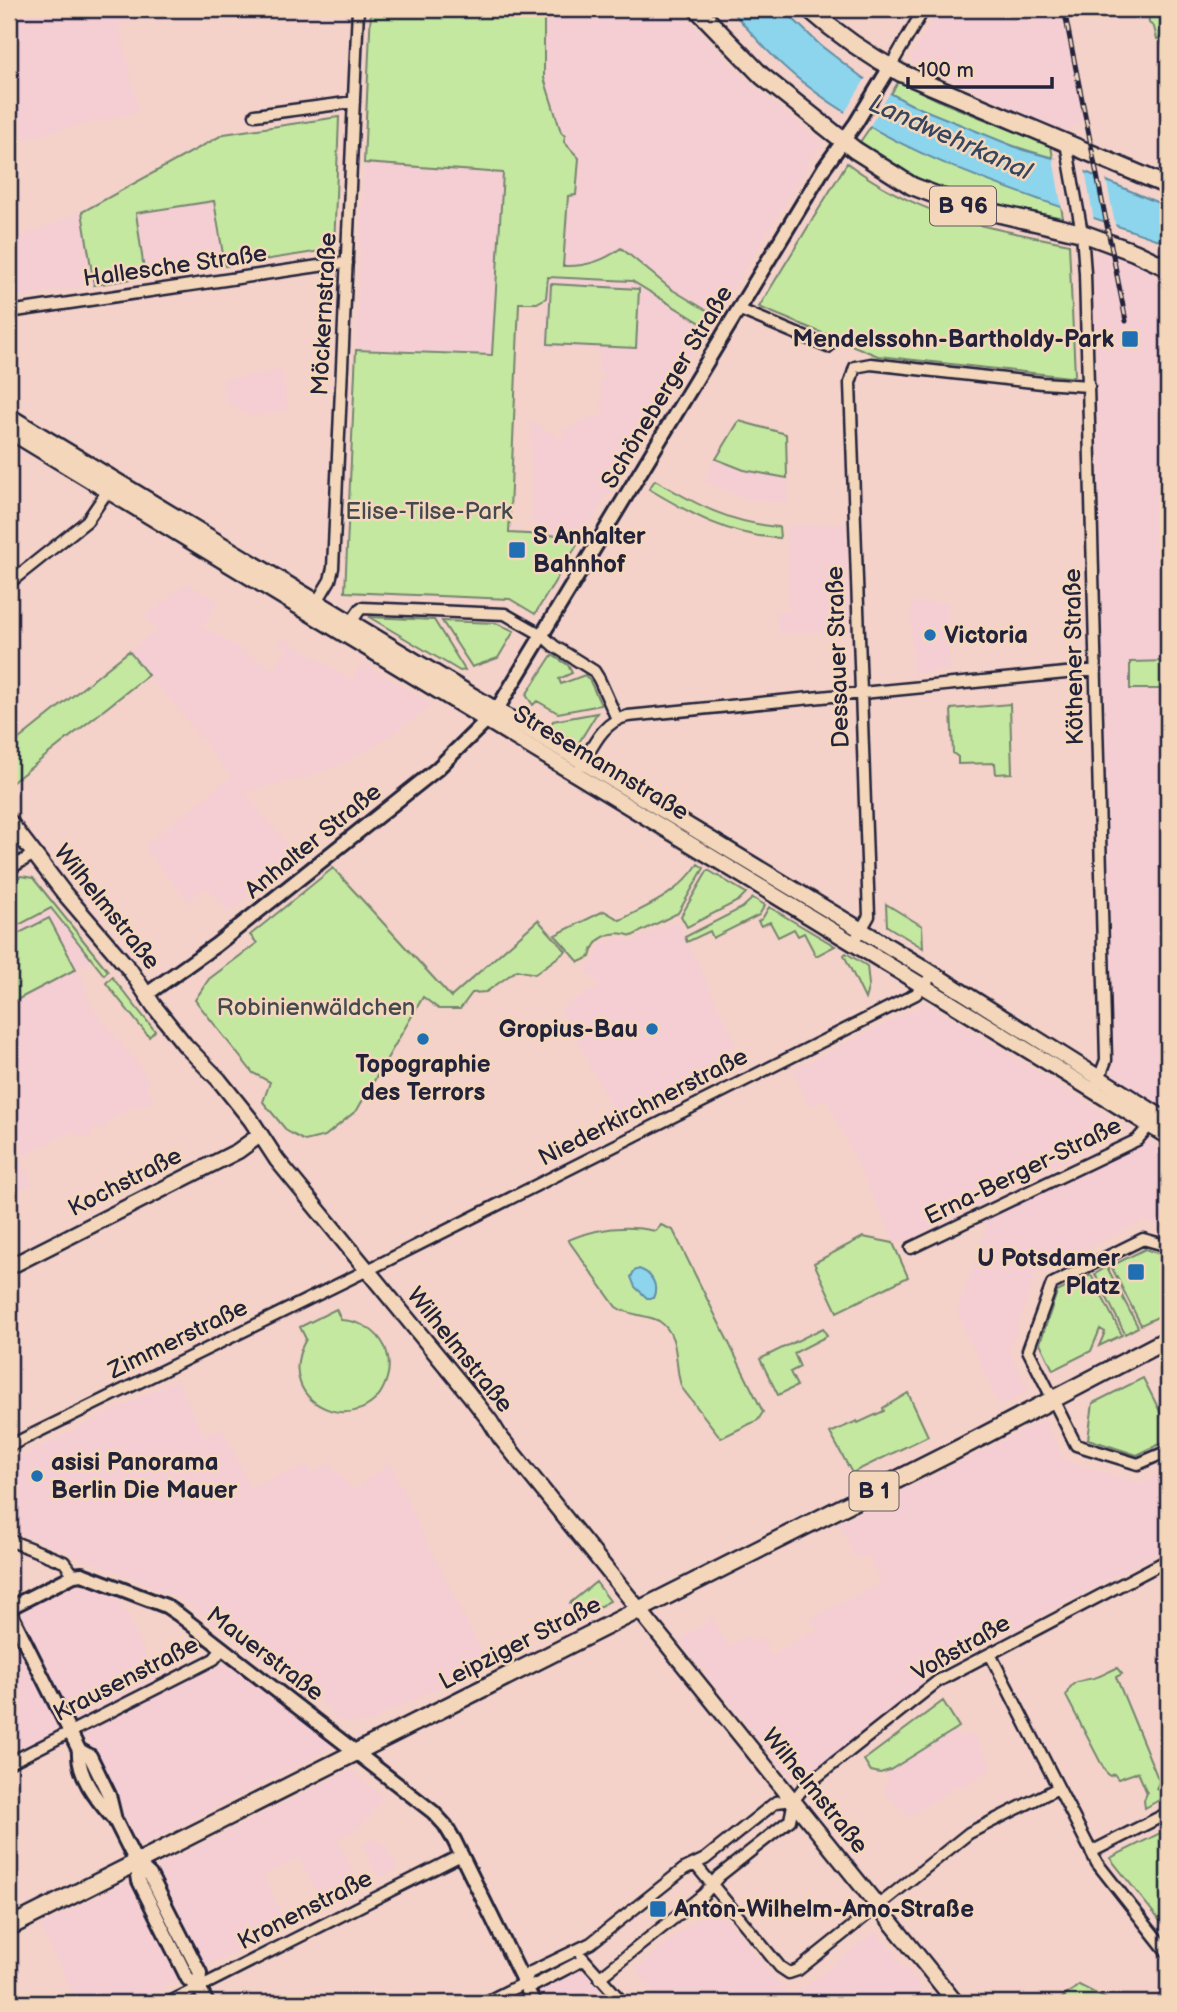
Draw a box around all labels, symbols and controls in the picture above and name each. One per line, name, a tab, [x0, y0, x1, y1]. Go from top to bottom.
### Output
scale bar	[908, 46, 1051, 90]
text: 100 m	[918, 58, 974, 83]
water label: Landwehrkanal	[864, 88, 1037, 188]
road number: B 96	[930, 186, 996, 226]
street label: Möckernstraße	[305, 232, 343, 396]
street label: Hallesche Straße	[81, 239, 269, 293]
street label: Schöneberger Straße	[595, 280, 739, 494]
place label: Mendelssohn-Bartholdy-Park	[792, 325, 1114, 354]
marker: Mendelssohn-Bartholdy-Park	[1120, 329, 1140, 349]
park label: Elise-Tilse-Park	[345, 497, 513, 526]
place label: S Anhalter Bahnhof	[533, 522, 646, 579]
marker: S Anhalter Bahnhof	[507, 540, 527, 560]
street label: Dessauer Straße	[820, 565, 856, 749]
street label: Köthener Straße	[1058, 568, 1090, 746]
place label: Victoria	[944, 621, 1028, 650]
marker: Victoria	[922, 627, 938, 643]
street label: Stresemannstraße	[508, 699, 694, 827]
street label: Anhalter Straße	[239, 777, 387, 905]
street label: Wilhelmstraße	[48, 838, 166, 976]
park label: Robinienwäldchen	[217, 993, 415, 1022]
place label: Gropius-Bau	[499, 1015, 638, 1044]
marker: Gropius-Bau	[644, 1021, 660, 1037]
marker: Topographie des Terrors	[415, 1031, 431, 1047]
street label: Niederkirchnerstraße	[533, 1042, 753, 1172]
place label: Topographie des Terrors	[355, 1050, 491, 1107]
street label: Erna-Berger-Straße	[920, 1111, 1126, 1231]
street label: Kochstraße	[63, 1141, 187, 1223]
place label: U Potsdamer Platz	[977, 1244, 1120, 1301]
marker: U Potsdamer Platz	[1126, 1262, 1146, 1282]
street label: Wilhelmstraße	[401, 1281, 519, 1419]
street label: Zimmerstraße	[103, 1293, 252, 1386]
place label: asisi Panorama Berlin Die Mauer	[51, 1448, 238, 1505]
marker: asisi Panorama Berlin Die Mauer	[29, 1468, 45, 1484]
road number: B 1	[850, 1472, 898, 1510]
street label: Leipziger Straße	[434, 1590, 606, 1696]
street label: Mauerstraße	[201, 1601, 329, 1707]
street label: Voßstraße	[907, 1608, 1015, 1688]
street label: Krausenstraße	[49, 1630, 203, 1728]
street label: Wilhelmstraße	[756, 1722, 874, 1860]
street label: Kronenstraße	[233, 1864, 377, 1956]
place label: Anton-Wilhelm-Amo-Straße	[673, 1895, 974, 1924]
marker: Anton-Wilhelm-Amo-Straße	[648, 1899, 668, 1919]

